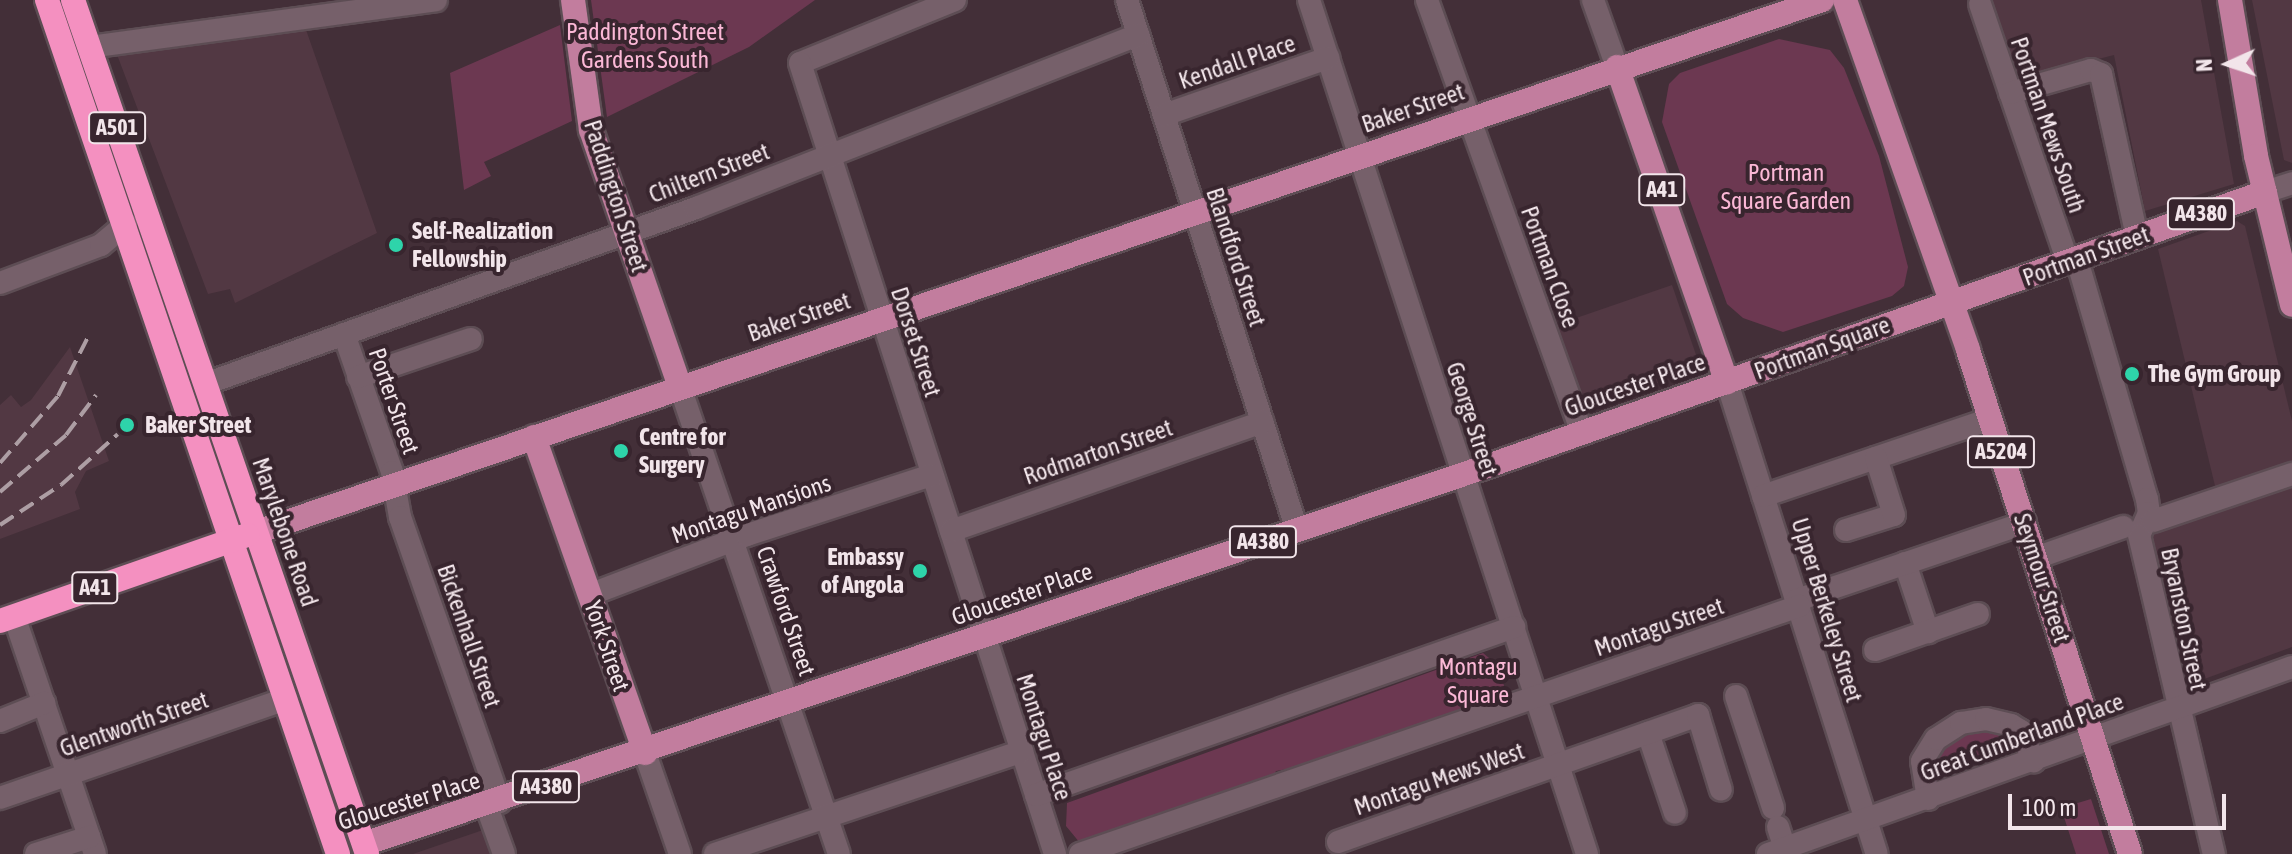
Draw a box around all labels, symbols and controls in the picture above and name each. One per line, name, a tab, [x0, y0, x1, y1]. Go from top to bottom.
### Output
park label: Paddington Street Gardens South	[566, 18, 724, 74]
north arrow	[2188, 24, 2268, 104]
street label: Kendall Place	[1175, 29, 1299, 95]
street label: Portman Mews South	[2004, 33, 2092, 217]
text: N	[2191, 58, 2217, 72]
street label: Baker Street	[1358, 77, 1468, 139]
road number: A501	[87, 110, 147, 146]
street label: Paddington Street	[578, 116, 654, 276]
street label: Chiltern Street	[645, 137, 773, 209]
park label: Portman Square Garden	[1721, 159, 1851, 215]
road number: A41	[1638, 172, 1686, 208]
street label: Blandford Street	[1200, 184, 1272, 330]
road number: A4380	[2165, 196, 2237, 232]
street label: Portman Close	[1515, 202, 1585, 332]
place label: Self-Realization Fellowship	[412, 217, 553, 273]
street label: Portman Street	[2019, 220, 2153, 292]
marker: Self-Realization Fellowship	[387, 236, 405, 254]
street label: Dorset Street	[885, 283, 947, 401]
street label: Baker Street	[744, 286, 854, 348]
street label: Portman Square	[1750, 310, 1894, 386]
street label: Porter Street	[362, 344, 426, 458]
street label: Gloucester Place	[1561, 347, 1709, 423]
street label: George Street	[1440, 359, 1504, 479]
place label: The Gym Group	[2148, 360, 2281, 388]
marker: The Gym Group	[2123, 365, 2141, 383]
place label: Baker Street	[145, 411, 252, 439]
street label: Rodmarton Street	[1020, 413, 1176, 491]
marker: Baker Street	[116, 414, 138, 436]
place label: Centre for Surgery	[639, 423, 725, 479]
road number: A5204	[1965, 434, 2037, 470]
marker: Centre for Surgery	[610, 440, 632, 462]
street label: Marylebone Road	[246, 454, 324, 610]
street label: Montagu Mansions	[668, 468, 834, 550]
street label: Seymour Street	[2008, 510, 2076, 646]
street label: Upper Berkeley Street	[1785, 514, 1869, 706]
road number: A4380	[1227, 524, 1299, 560]
street label: Crawford Street	[750, 542, 822, 680]
place label: Embassy of Angola	[821, 543, 904, 599]
street label: Bryanston Street	[2155, 545, 2213, 693]
street label: Gloucester Place	[948, 556, 1096, 632]
street label: Bickenhall Street	[431, 560, 507, 712]
marker: Embassy of Angola	[911, 562, 929, 580]
road number: A41	[71, 570, 119, 606]
street label: Montagu Street	[1591, 591, 1727, 663]
street label: York Street	[578, 597, 636, 695]
park label: Montagu Square	[1439, 653, 1517, 709]
street label: Montagu Place	[1010, 670, 1078, 804]
street label: Glentworth Street	[56, 685, 212, 763]
street label: Great Cumberland Place	[1917, 687, 2127, 787]
street label: Montagu Mews West	[1350, 736, 1528, 822]
street label: Gloucester Place	[335, 766, 483, 836]
road number: A4380	[510, 769, 582, 805]
scale bar	[2012, 778, 2230, 828]
text: 100 m	[2022, 794, 2076, 821]

